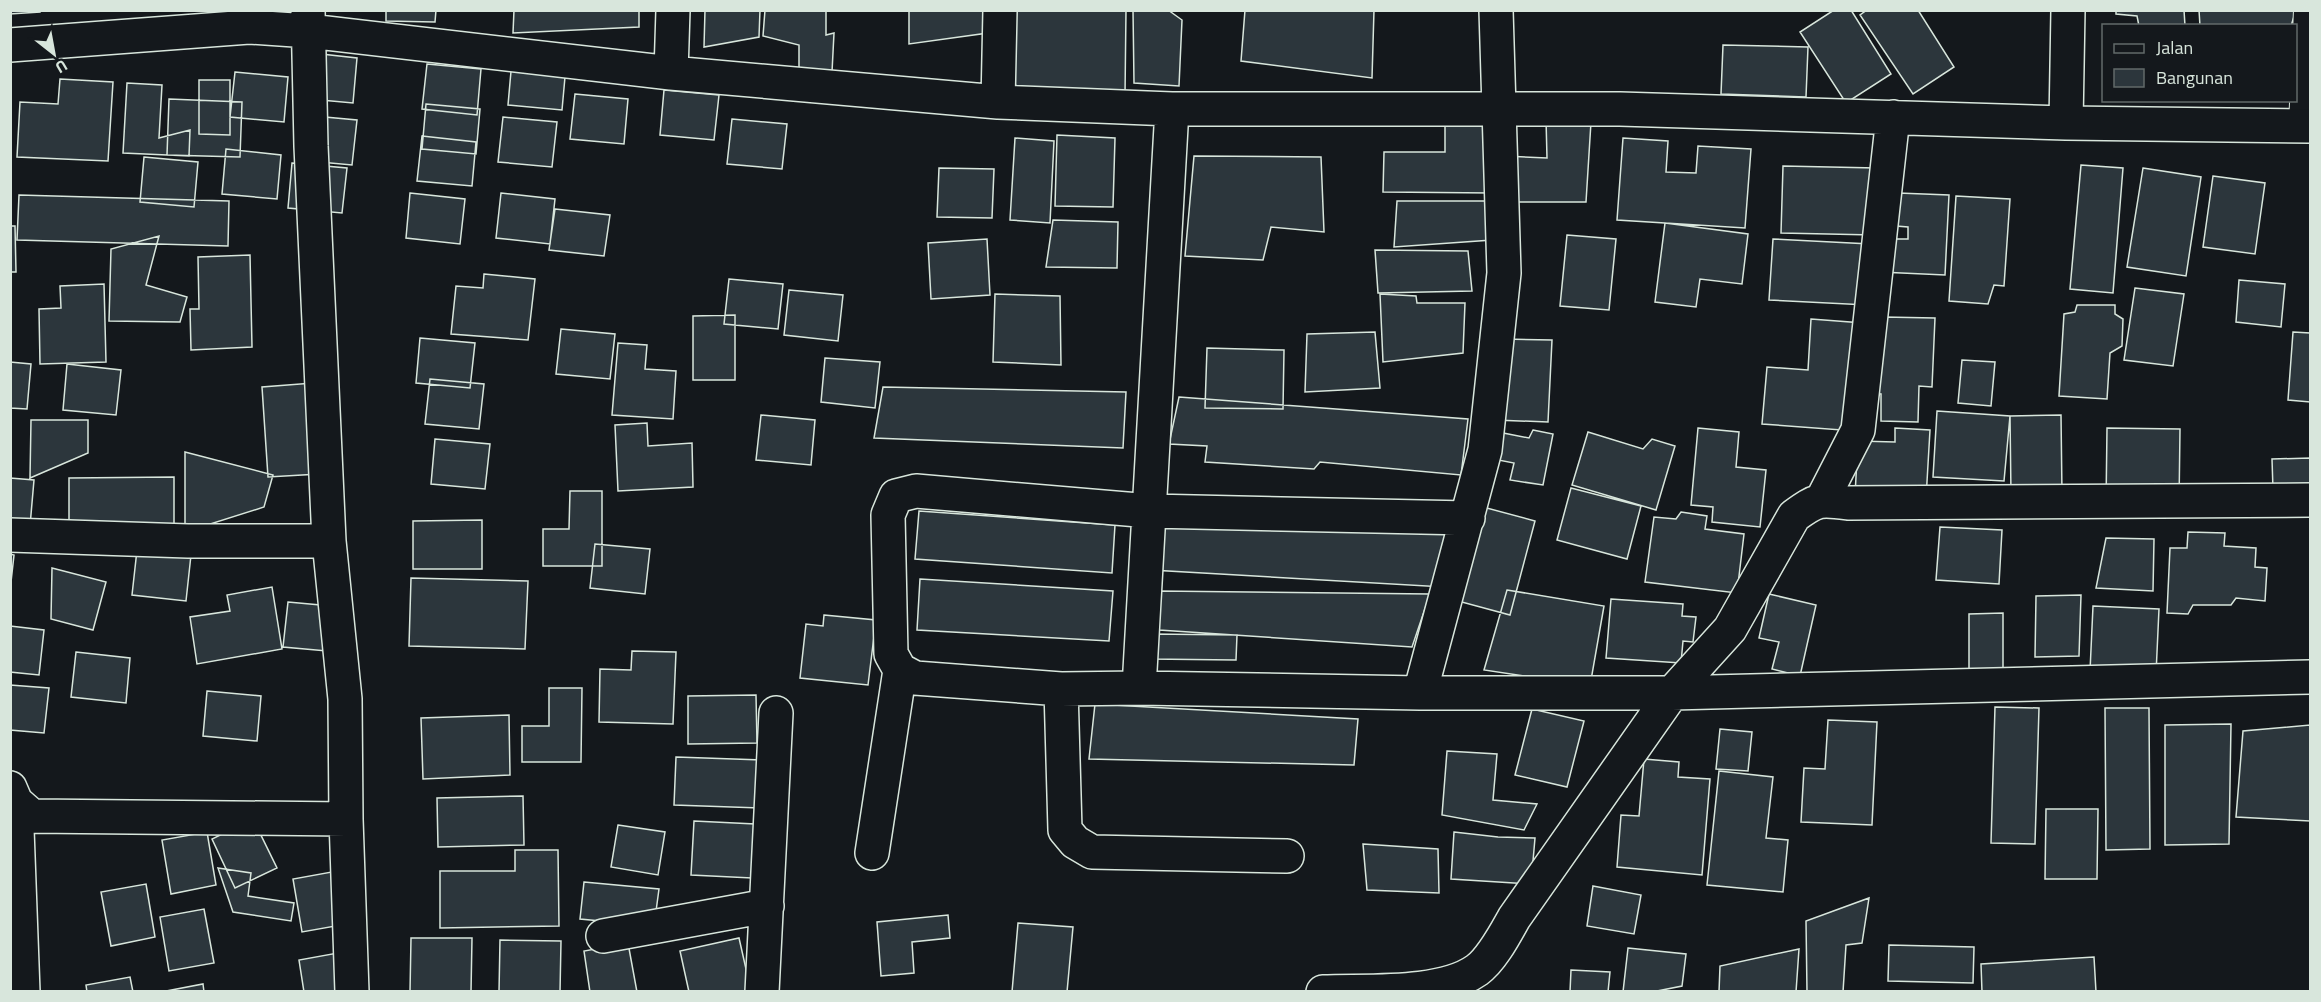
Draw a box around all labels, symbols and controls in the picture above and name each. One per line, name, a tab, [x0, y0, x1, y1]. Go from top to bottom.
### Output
north arrow	[24, 24, 84, 84]
legend	[2102, 24, 2297, 102]
text: Jalan	[2156, 34, 2193, 61]
text: U	[51, 54, 72, 80]
text: Bangunan	[2156, 64, 2233, 91]

